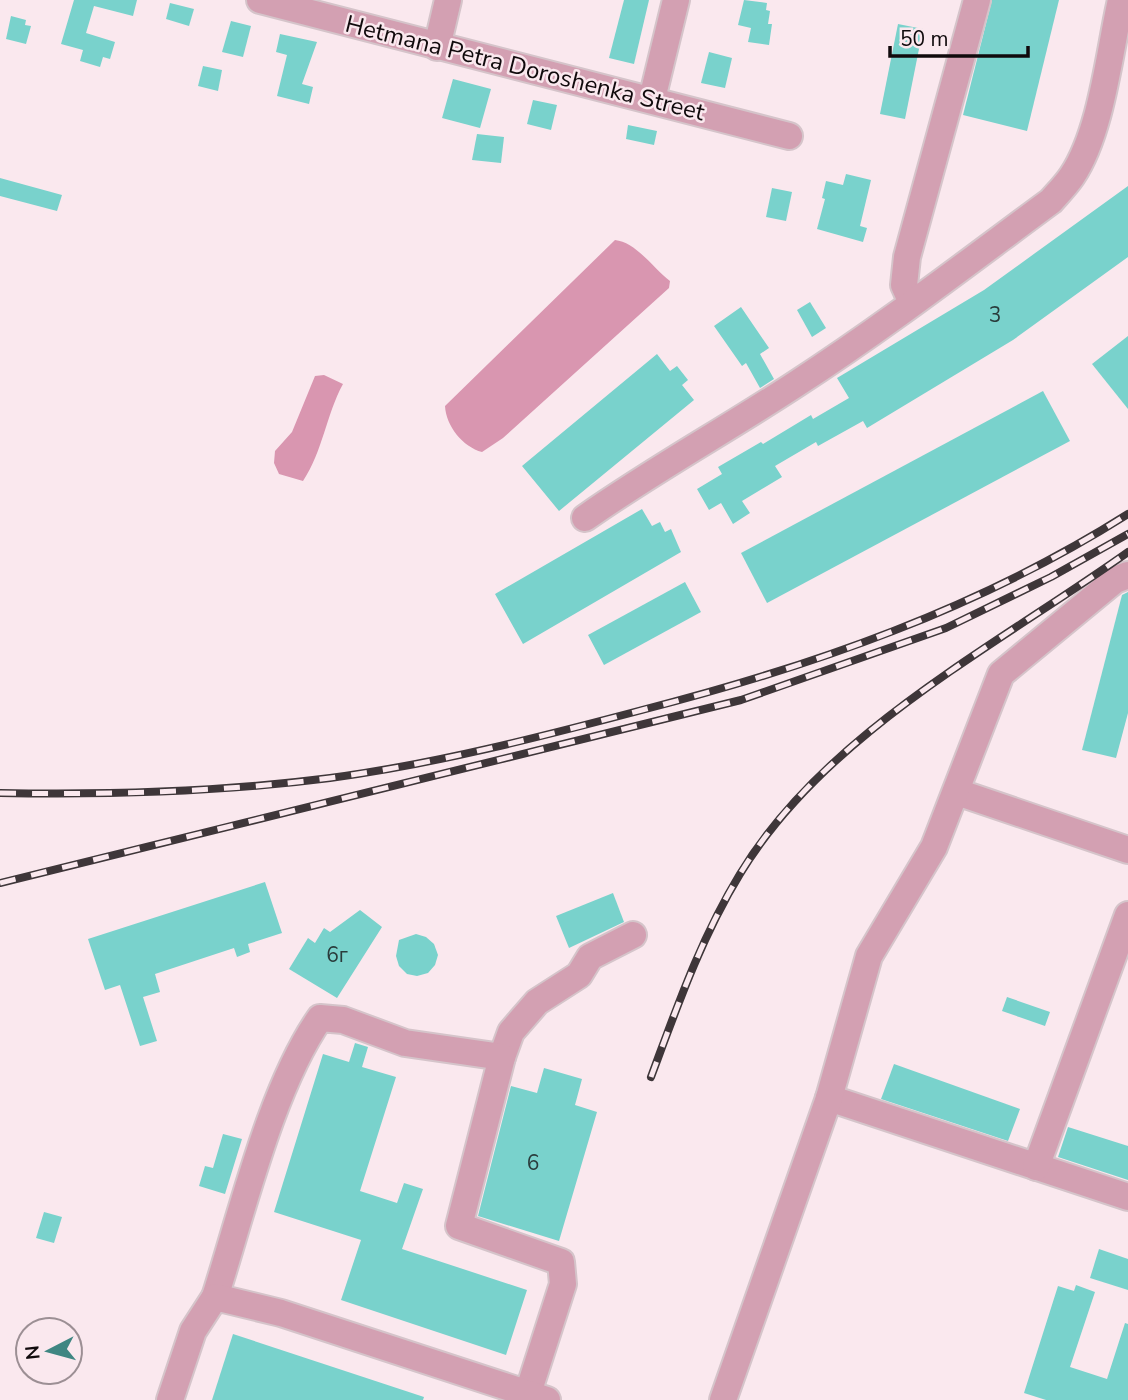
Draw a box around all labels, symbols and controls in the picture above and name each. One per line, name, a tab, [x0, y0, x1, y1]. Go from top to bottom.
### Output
street label: Hetmana Petra Doroshenka Street	[342, 8, 709, 128]
scale bar	[890, 14, 1028, 58]
text: 50 m	[900, 25, 949, 53]
house number: 3	[989, 301, 1001, 329]
house number: 6г	[326, 941, 348, 969]
house number: 6	[527, 1149, 539, 1177]
north arrow	[14, 1316, 84, 1386]
text: N	[19, 1344, 47, 1361]

